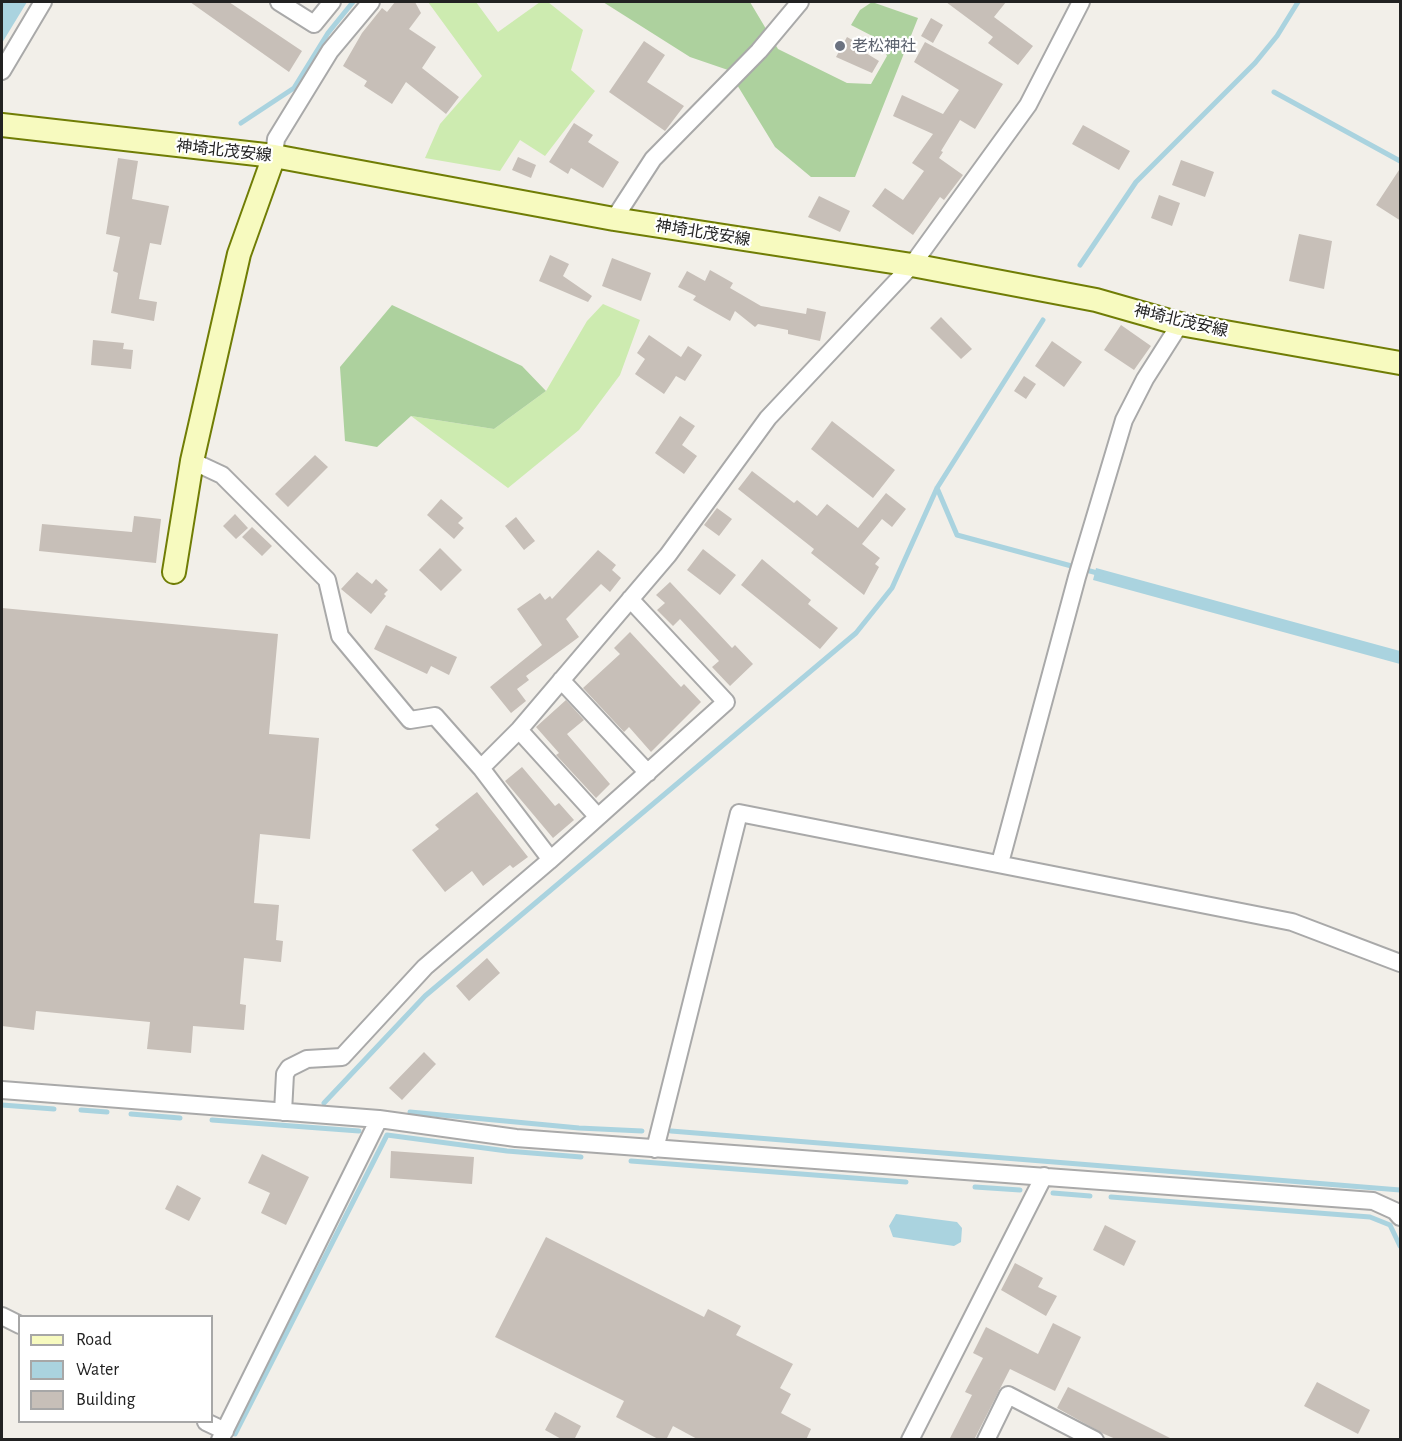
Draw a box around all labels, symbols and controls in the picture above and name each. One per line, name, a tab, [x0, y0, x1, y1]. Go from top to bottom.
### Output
place label: 老松神社	[852, 36, 916, 56]
marker: 老松神社	[833, 39, 847, 53]
street label: 神埼北茂安線	[175, 136, 273, 166]
street label: 神埼北茂安線	[654, 216, 752, 250]
street label: 神埼北茂安線	[1132, 301, 1230, 341]
legend	[18, 1315, 213, 1423]
text: Road	[76, 1331, 112, 1349]
text: Water	[76, 1361, 119, 1379]
text: Building	[76, 1391, 135, 1409]

